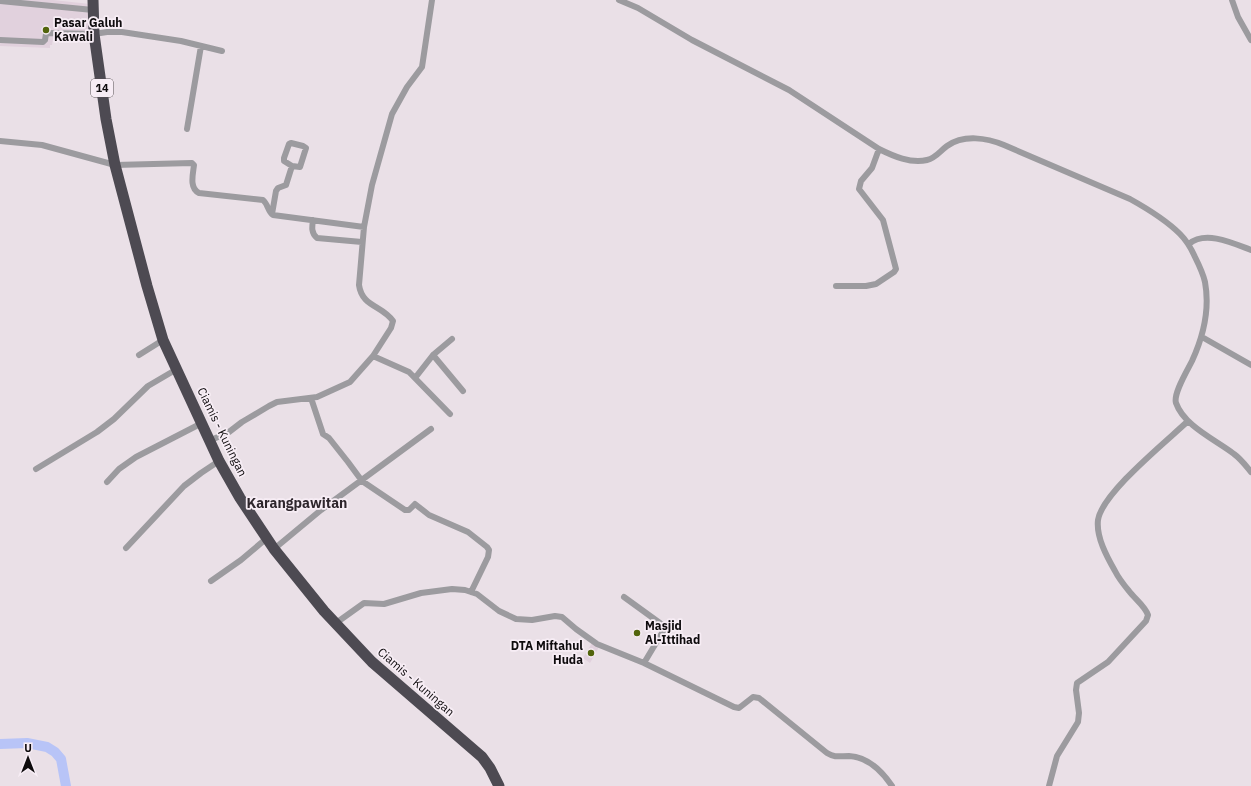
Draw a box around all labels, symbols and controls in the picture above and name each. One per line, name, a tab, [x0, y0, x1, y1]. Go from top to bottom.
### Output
place label: Pasar Galuh Kawali	[54, 15, 122, 44]
marker: Pasar Galuh Kawali	[41, 25, 51, 35]
road number: 14	[91, 79, 113, 97]
street label: Ciamis - Kuningan	[194, 385, 250, 479]
district label: Karangpawitan	[247, 494, 347, 512]
place label: Masjid Al-Ittihad	[645, 618, 700, 647]
marker: Masjid Al-Ittihad	[632, 628, 642, 638]
place label: DTA Miftahul Huda	[511, 638, 583, 667]
street label: Ciamis - Kuningan	[375, 644, 458, 719]
marker: DTA Miftahul Huda	[586, 648, 596, 658]
north arrow	[8, 738, 48, 778]
text: U	[24, 741, 32, 755]

